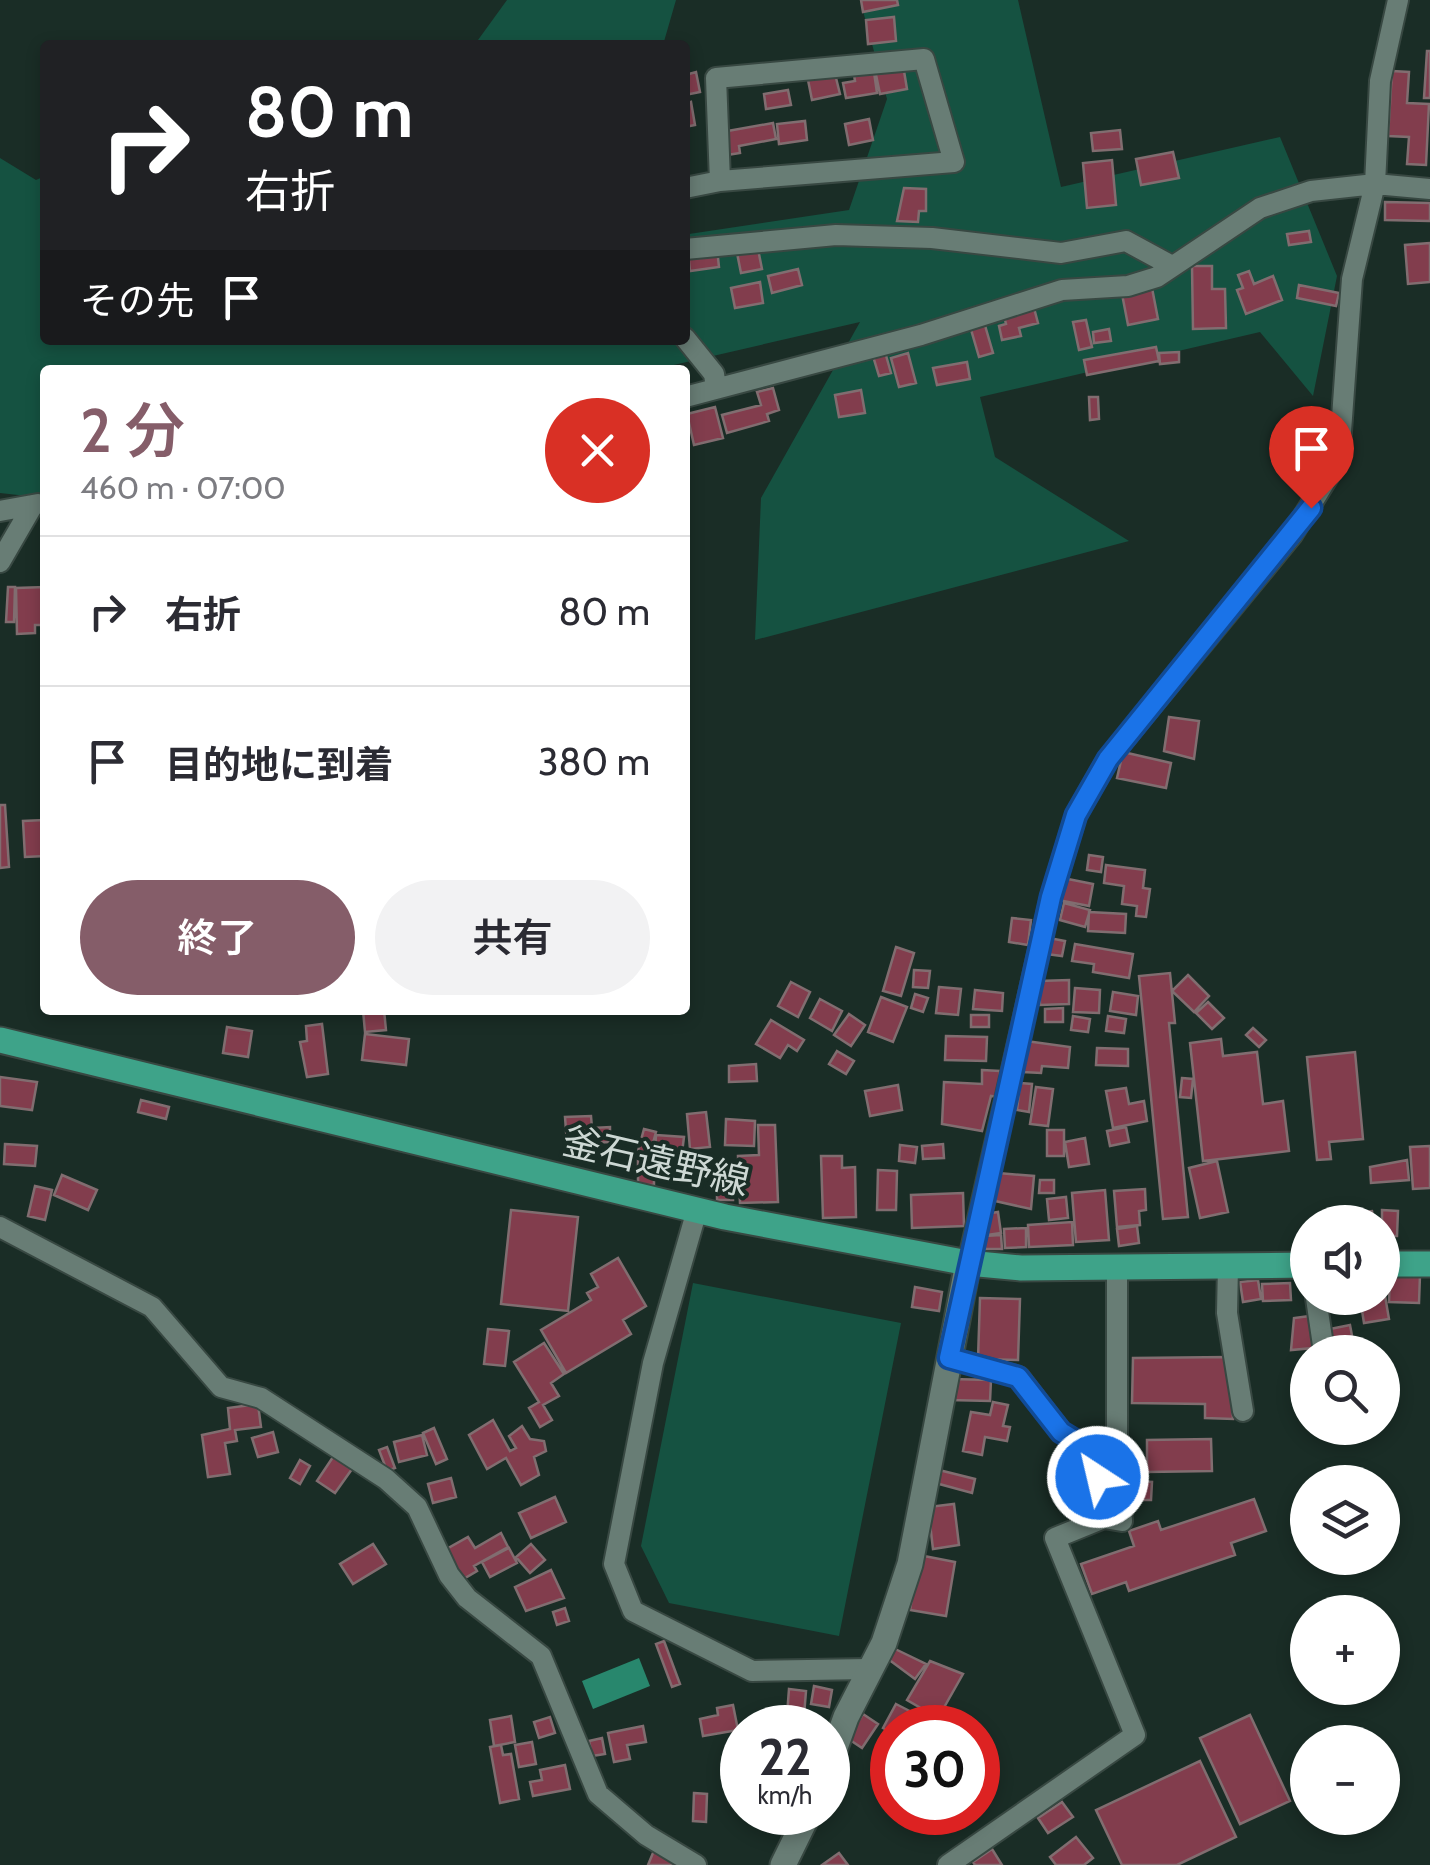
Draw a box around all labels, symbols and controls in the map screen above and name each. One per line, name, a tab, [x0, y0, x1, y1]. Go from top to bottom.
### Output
text: 80 m	[245, 69, 413, 155]
icon: right	[80, 80, 210, 210]
text: 右折	[245, 164, 335, 218]
icon: arrive	[214, 270, 269, 325]
text: その先	[80, 277, 194, 324]
text: 2 分	[80, 394, 185, 467]
button: close	[545, 398, 650, 503]
pin	[1269, 406, 1354, 509]
icon: arrive	[1284, 421, 1339, 476]
text: 460 m · 07:00	[80, 468, 286, 507]
icon: right	[80, 584, 135, 639]
text: 80 m	[559, 588, 650, 635]
text: 右折	[165, 591, 241, 638]
icon: arrive	[80, 734, 135, 789]
text: 380 m	[538, 738, 650, 785]
text: 目的地に到着	[165, 741, 393, 788]
button: 終了	[80, 880, 355, 995]
button: 共有	[375, 880, 650, 995]
street label: 釜石遠野線	[558, 1117, 754, 1205]
map controls	[1290, 1205, 1400, 1835]
button: sound	[1290, 1205, 1400, 1315]
button: search	[1290, 1335, 1400, 1445]
position arrow	[1046, 1425, 1150, 1529]
button: layers	[1290, 1465, 1400, 1575]
button: +	[1290, 1595, 1400, 1705]
speed limit sign: 30	[870, 1705, 1000, 1835]
button: −	[1290, 1725, 1400, 1835]
text: 22	[759, 1727, 811, 1788]
text: km/h	[758, 1780, 812, 1810]

